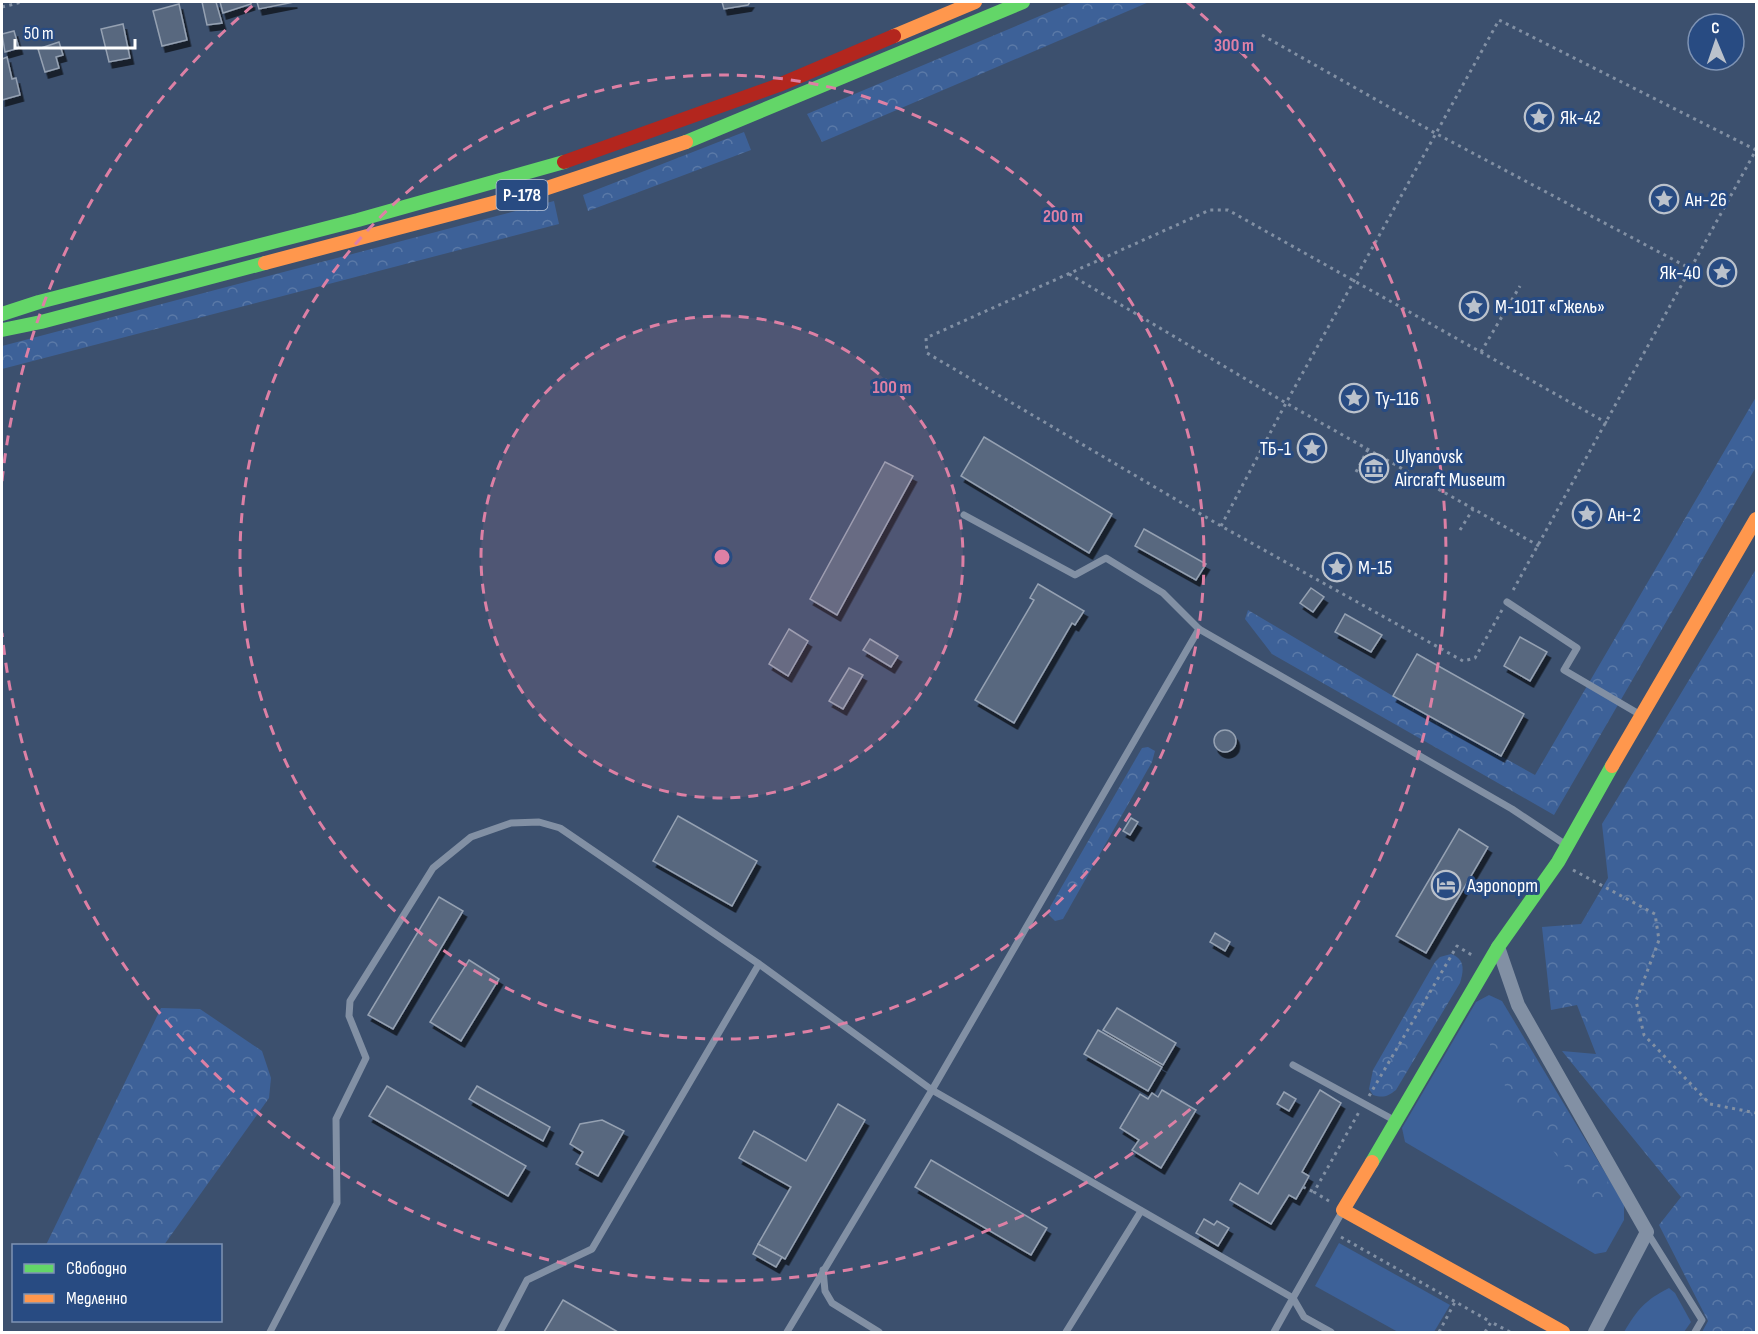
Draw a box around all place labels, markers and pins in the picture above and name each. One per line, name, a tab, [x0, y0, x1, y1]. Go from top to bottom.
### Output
place icon: Як-42	[1523, 101, 1555, 133]
place label: Як-42	[1560, 106, 1601, 130]
place icon: Ан-26	[1648, 183, 1680, 215]
place label: Ан-26	[1684, 188, 1727, 212]
place icon: Як-40	[1706, 256, 1738, 288]
place label: Як-40	[1660, 261, 1701, 285]
place icon: М-101Т «Гжель»	[1458, 290, 1490, 322]
place label: М-101Т «Гжель»	[1495, 295, 1605, 319]
place icon: Ту-116	[1338, 382, 1370, 414]
place label: Ту-116	[1375, 387, 1419, 411]
place icon: ТБ-1	[1296, 432, 1328, 464]
place label: ТБ-1	[1260, 437, 1291, 461]
place label: Ulyanovsk Aircraft Museum	[1394, 445, 1505, 492]
museum icon: Ulyanovsk Aircraft Museum	[1358, 452, 1390, 484]
place icon: Ан-2	[1571, 498, 1603, 530]
place label: Ан-2	[1607, 503, 1641, 527]
centre of rings	[712, 547, 732, 567]
place icon: М-15	[1321, 551, 1353, 583]
place label: М-15	[1358, 556, 1392, 580]
hotel icon: Аэропорт	[1430, 869, 1462, 901]
place label: Аэропорт	[1466, 874, 1538, 898]

